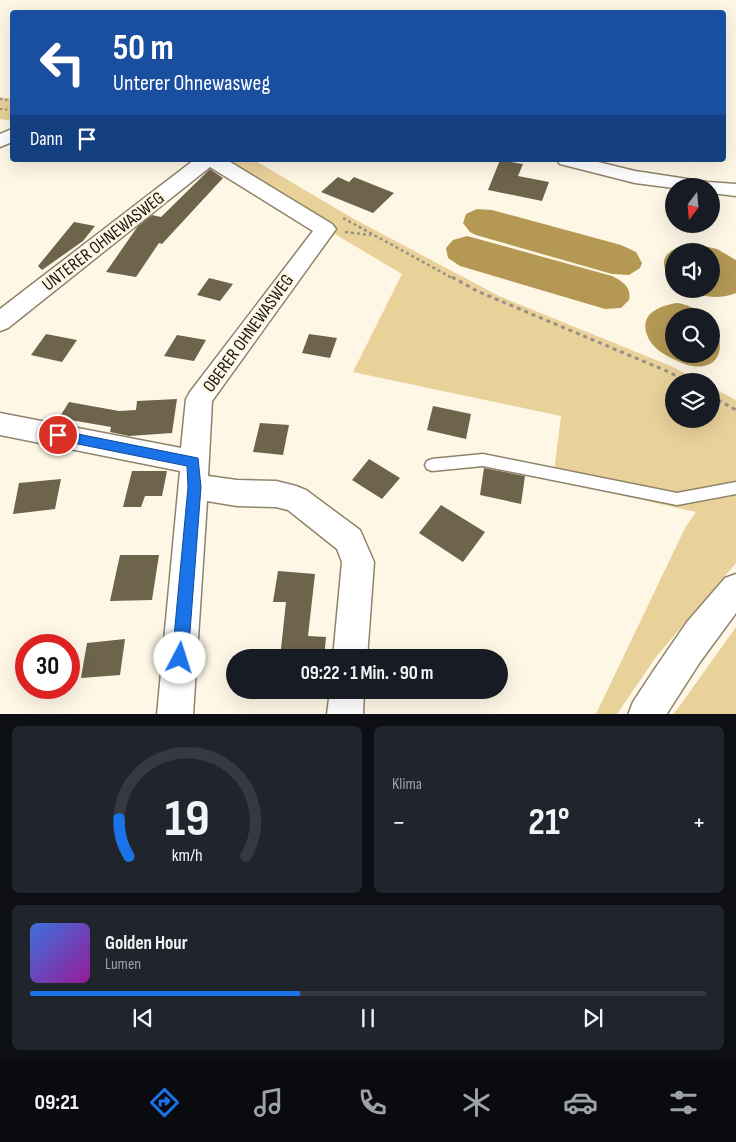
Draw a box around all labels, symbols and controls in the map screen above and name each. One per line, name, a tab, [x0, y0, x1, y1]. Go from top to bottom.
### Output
text: 50 m	[113, 27, 174, 70]
icon: left	[30, 30, 95, 95]
text: Unterer Ohnewasweg	[113, 70, 270, 97]
icon: arrive	[73, 125, 101, 153]
text: Dann	[30, 128, 63, 151]
north arrow	[665, 178, 720, 232]
map controls	[665, 178, 720, 428]
street label: UNTERER OHNEWASWEG	[38, 187, 168, 296]
button: sound	[665, 243, 720, 298]
street label: OBERER OHNEWASWEG	[199, 270, 298, 396]
button: search	[665, 308, 720, 363]
button: layers	[665, 373, 720, 428]
pin	[37, 414, 79, 456]
icon: arrive	[44, 421, 72, 449]
position arrow	[153, 631, 205, 683]
speed limit sign: 30	[15, 634, 80, 699]
text: 09:22 · 1 Min. · 90 m	[301, 662, 433, 685]
text: Klima	[392, 775, 422, 794]
text: 19	[164, 788, 210, 851]
text: 21°	[528, 800, 570, 845]
text: −	[392, 806, 406, 839]
text: +	[692, 806, 706, 839]
text: km/h	[172, 845, 202, 866]
text: Golden Hour	[105, 932, 188, 955]
text: Lumen	[105, 955, 141, 974]
icon: previous	[129, 1004, 157, 1032]
icon: pause	[354, 1004, 382, 1032]
icon: next	[579, 1004, 607, 1032]
icon: directions	[147, 1085, 182, 1120]
icon: music	[251, 1085, 286, 1120]
icon: phone	[355, 1085, 390, 1120]
icon: climate	[459, 1085, 494, 1120]
icon: car	[563, 1085, 598, 1120]
icon: filters	[666, 1085, 701, 1120]
text: 09:21	[34, 1089, 79, 1116]

